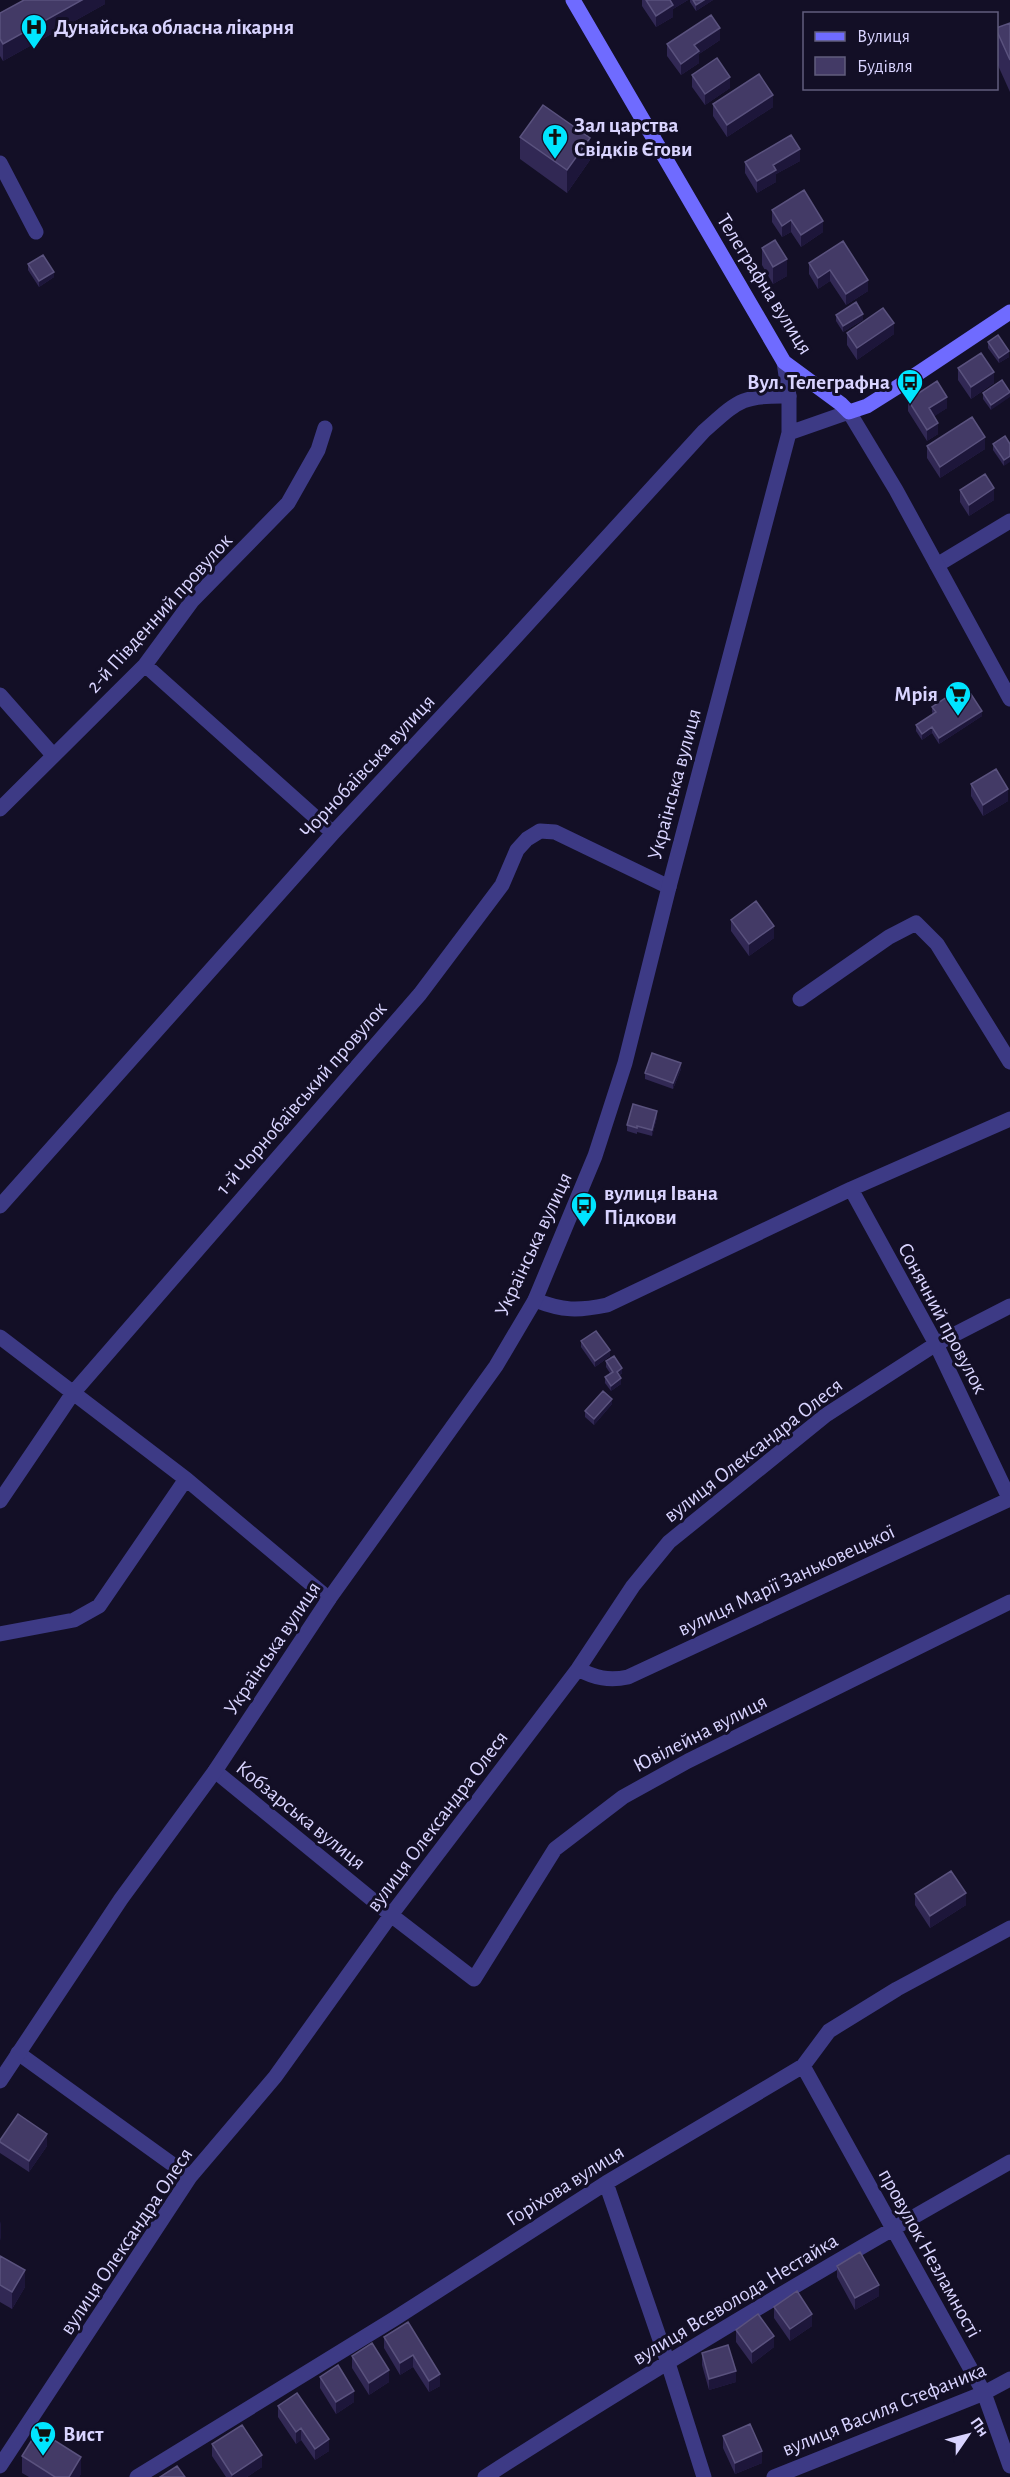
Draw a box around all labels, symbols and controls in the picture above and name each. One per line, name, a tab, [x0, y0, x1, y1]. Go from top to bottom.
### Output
hospital icon: Дунайська обласна лікарня	[19, 12, 49, 50]
legend	[803, 12, 998, 90]
place label: Дунайська обласна лікарня	[54, 17, 294, 38]
text: Вулиця	[857, 28, 910, 46]
text: Будівля	[857, 58, 913, 76]
place label: Зал царства Свідків Єгови	[574, 115, 692, 160]
church icon: Зал царства Свідків Єгови	[540, 122, 570, 160]
street label: Телеграфна вулиця	[713, 210, 816, 358]
bus stop icon: Вул. Телеграфна	[895, 367, 925, 405]
place label: Вул. Телеграфна	[747, 372, 890, 393]
street label: 2-й Південний провулок	[83, 530, 236, 697]
supermarket icon: Мрія	[943, 679, 973, 717]
place label: Мрія	[894, 684, 938, 705]
street label: Чорнобаївська вулиця	[296, 691, 439, 842]
street label: Українська вулиця	[644, 706, 705, 862]
street label: 1-й Чорнобаївський провулок	[212, 998, 391, 1199]
street label: Українська вулиця	[491, 1169, 576, 1319]
place label: вулиця Івана Підкови	[604, 1183, 718, 1228]
bus stop icon: вулиця Івана Підкови	[569, 1190, 599, 1228]
street label: Сонячний провулок	[894, 1239, 991, 1397]
street label: вулиця Олександра Олеся	[660, 1374, 847, 1526]
street label: вулиця Марії Заньковецької	[675, 1521, 898, 1640]
street label: Українська вулиця	[220, 1578, 325, 1719]
street label: Ювілейна вулиця	[630, 1691, 771, 1776]
street label: вулиця Олександра Олеся	[363, 1727, 512, 1916]
street label: Кобзарська вулиця	[232, 1757, 369, 1874]
street label: Горіхова вулиця	[503, 2141, 628, 2230]
street label: вулиця Олександра Олеся	[56, 2144, 197, 2338]
street label: провулок Незламності	[874, 2165, 985, 2341]
street label: вулиця Всеволода Нестайка	[629, 2230, 842, 2369]
street label: вулиця Василя Стефаника	[779, 2359, 990, 2460]
north arrow	[938, 2405, 998, 2465]
text: Пн	[967, 2414, 992, 2440]
supermarket icon: Вист	[28, 2419, 58, 2457]
place label: Вист	[63, 2424, 104, 2445]

